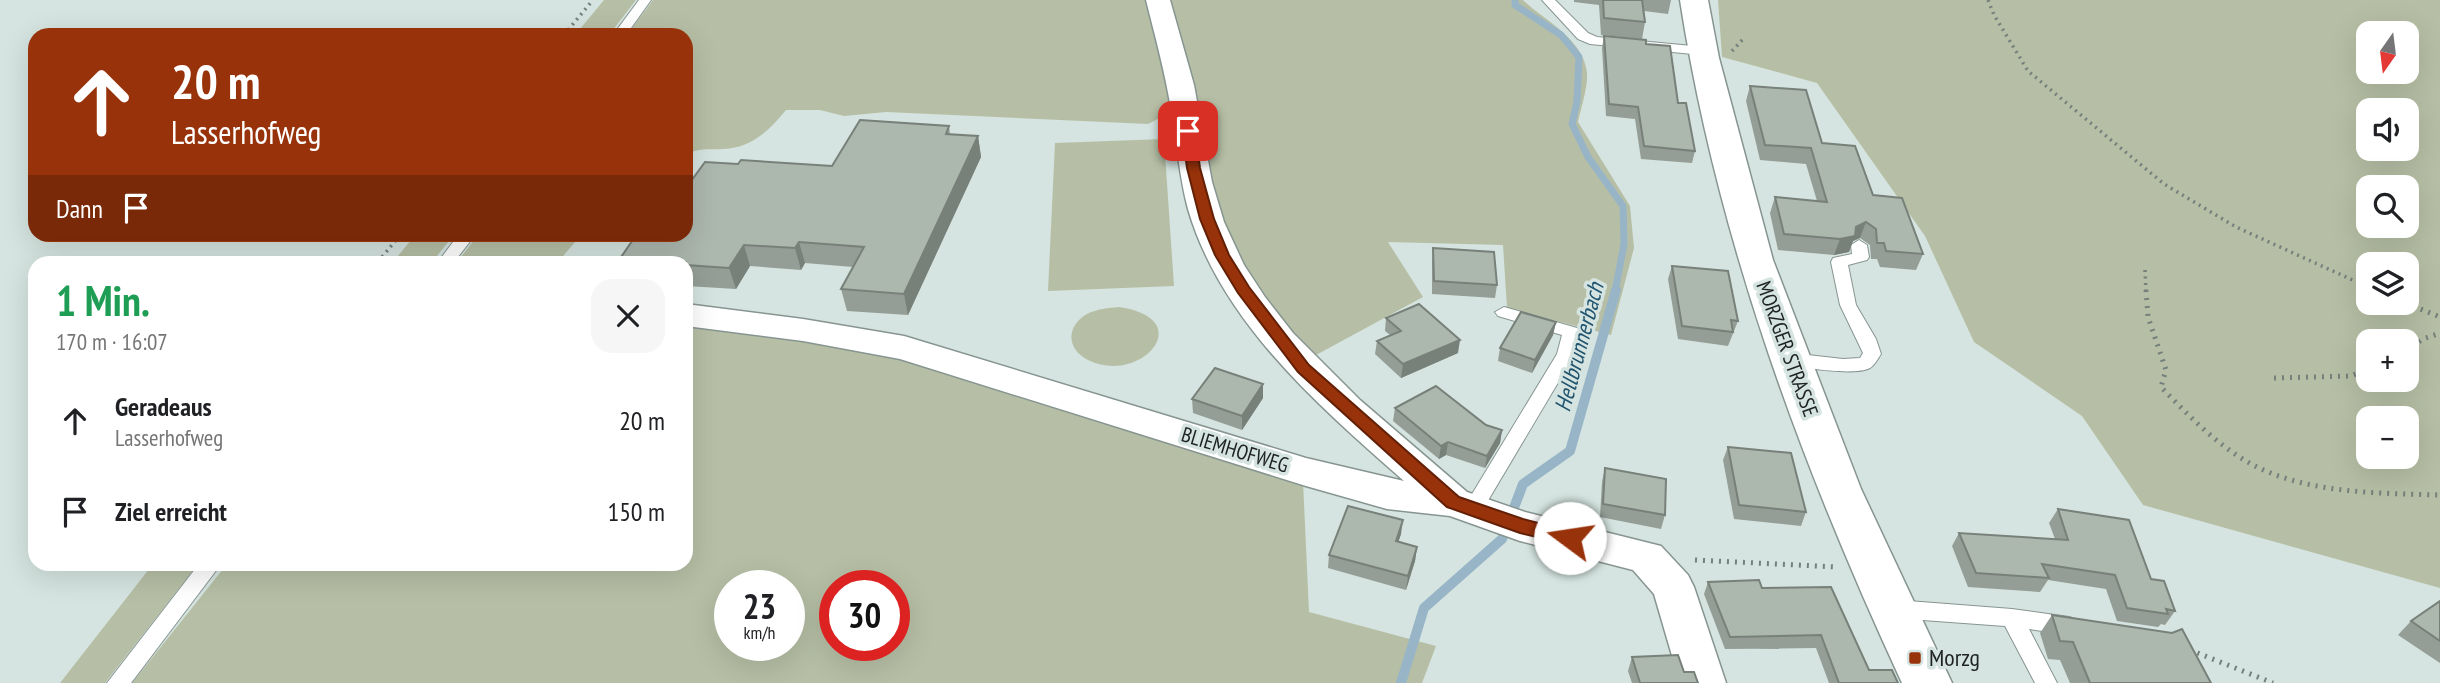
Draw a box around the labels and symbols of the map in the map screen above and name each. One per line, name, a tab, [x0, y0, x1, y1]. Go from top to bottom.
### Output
north arrow	[2356, 21, 2418, 84]
pin	[1158, 101, 1218, 161]
water label: Hellbrunnerbach	[1547, 277, 1610, 415]
street label: MORZGER STRASSE	[1750, 277, 1824, 420]
street label: BLIEMHOFWEG	[1178, 420, 1292, 479]
position arrow	[1533, 501, 1607, 575]
speed limit sign: 30	[819, 570, 910, 661]
place label: Morzg	[1929, 642, 1980, 673]
marker: Morzg	[1907, 650, 1923, 666]

